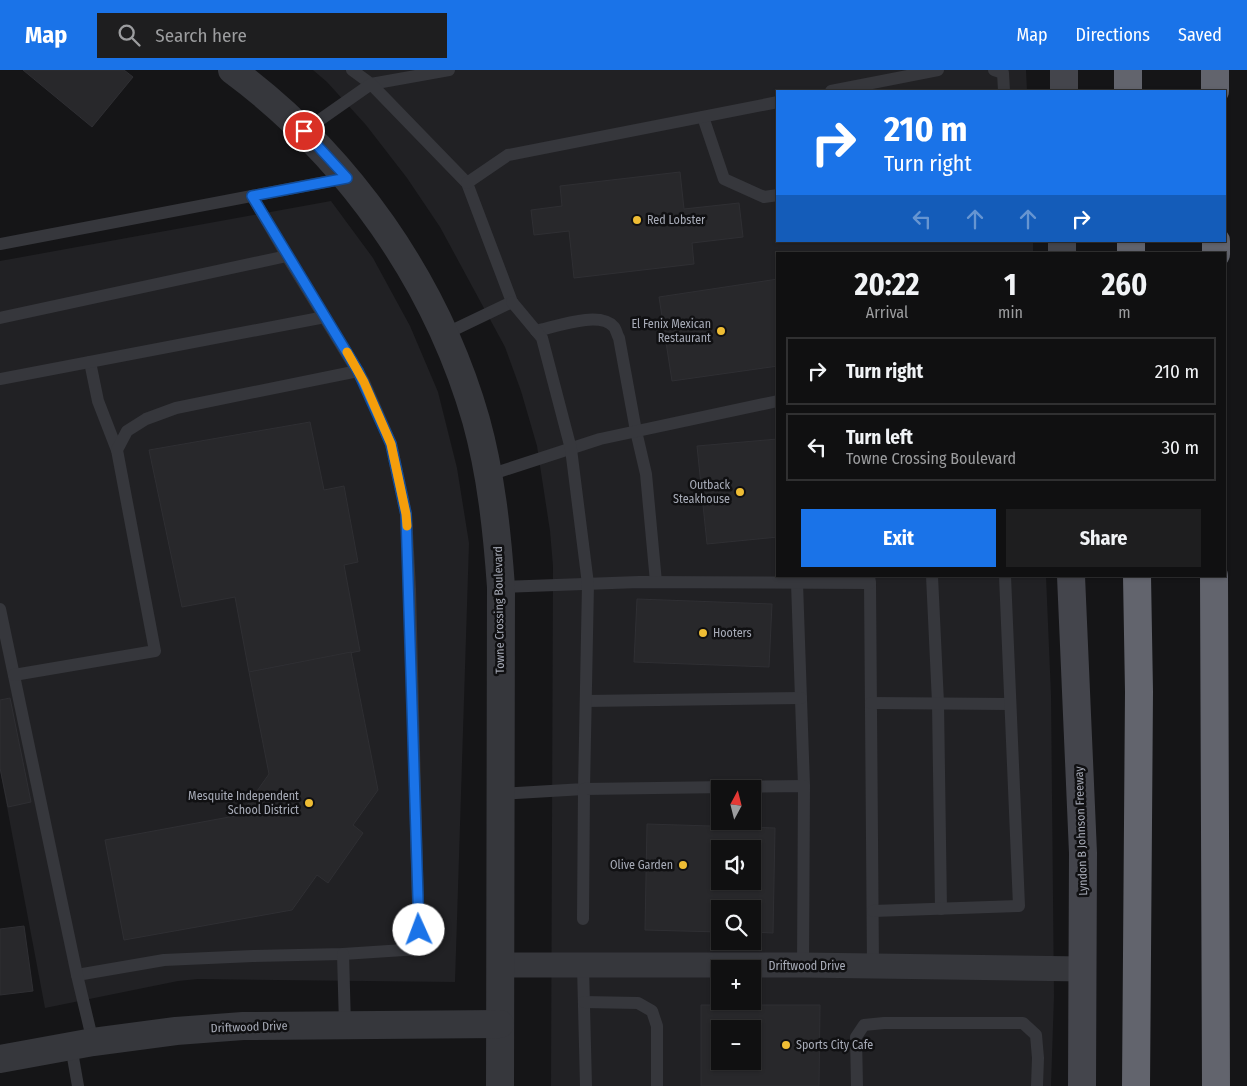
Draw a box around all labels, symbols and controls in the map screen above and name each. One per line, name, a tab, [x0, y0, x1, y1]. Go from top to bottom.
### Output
search box	[97, 13, 447, 58]
text: Map	[25, 21, 67, 49]
icon: search	[115, 21, 143, 49]
text: Search here	[155, 24, 247, 47]
text: Map	[1016, 24, 1048, 46]
text: Directions	[1076, 24, 1150, 46]
text: Saved	[1178, 24, 1222, 46]
text: 210 m	[884, 108, 968, 150]
pin	[283, 110, 325, 152]
icon: right	[801, 110, 866, 175]
icon: arrive	[290, 117, 318, 145]
text: Turn right	[884, 150, 972, 177]
icon: left	[908, 205, 936, 233]
icon: ahead	[961, 205, 989, 233]
icon: ahead	[1014, 205, 1042, 233]
icon: right	[1067, 205, 1095, 233]
place label: Red Lobster	[647, 213, 706, 227]
marker: Red Lobster	[631, 214, 643, 226]
text: 20:22	[855, 267, 920, 303]
text: 1	[1004, 267, 1017, 303]
text: 260	[1101, 267, 1147, 303]
text: Arrival	[866, 303, 908, 322]
text: min	[998, 303, 1023, 322]
text: m	[1118, 303, 1131, 322]
place label: El Fenix Mexican Restaurant	[631, 317, 711, 345]
marker: El Fenix Mexican Restaurant	[715, 325, 727, 337]
icon: right	[803, 357, 831, 385]
text: Turn right	[846, 360, 923, 383]
text: 210 m	[1155, 360, 1199, 383]
text: Turn left	[846, 426, 913, 449]
icon: left	[803, 433, 831, 461]
text: 30 m	[1161, 436, 1199, 459]
text: Towne Crossing Boulevard	[846, 449, 1016, 468]
place label: Outback Steakhouse	[673, 478, 730, 506]
marker: Outback Steakhouse	[734, 486, 746, 498]
button: Exit	[801, 509, 996, 567]
button: Share	[1006, 509, 1201, 567]
street label: Towne Crossing Boulevard	[491, 546, 507, 674]
place label: Hooters	[713, 626, 752, 640]
marker: Hooters	[697, 627, 709, 639]
street label: Lyndon B Johnson Freeway	[1072, 765, 1090, 896]
north arrow	[711, 780, 761, 830]
map controls	[711, 780, 761, 1070]
place label: Mesquite Independent School District	[188, 789, 299, 817]
marker: Mesquite Independent School District	[303, 797, 315, 809]
button: sound	[711, 840, 761, 890]
place label: Olive Garden	[610, 858, 673, 872]
marker: Olive Garden	[677, 859, 689, 871]
button: search	[711, 900, 761, 950]
position arrow	[392, 903, 444, 955]
street label: Driftwood Drive	[769, 959, 846, 973]
button: +	[711, 960, 761, 1010]
street label: Driftwood Drive	[210, 1019, 288, 1035]
button: −	[711, 1020, 761, 1070]
place label: Sports City Cafe	[796, 1038, 873, 1052]
marker: Sports City Cafe	[780, 1039, 792, 1051]

